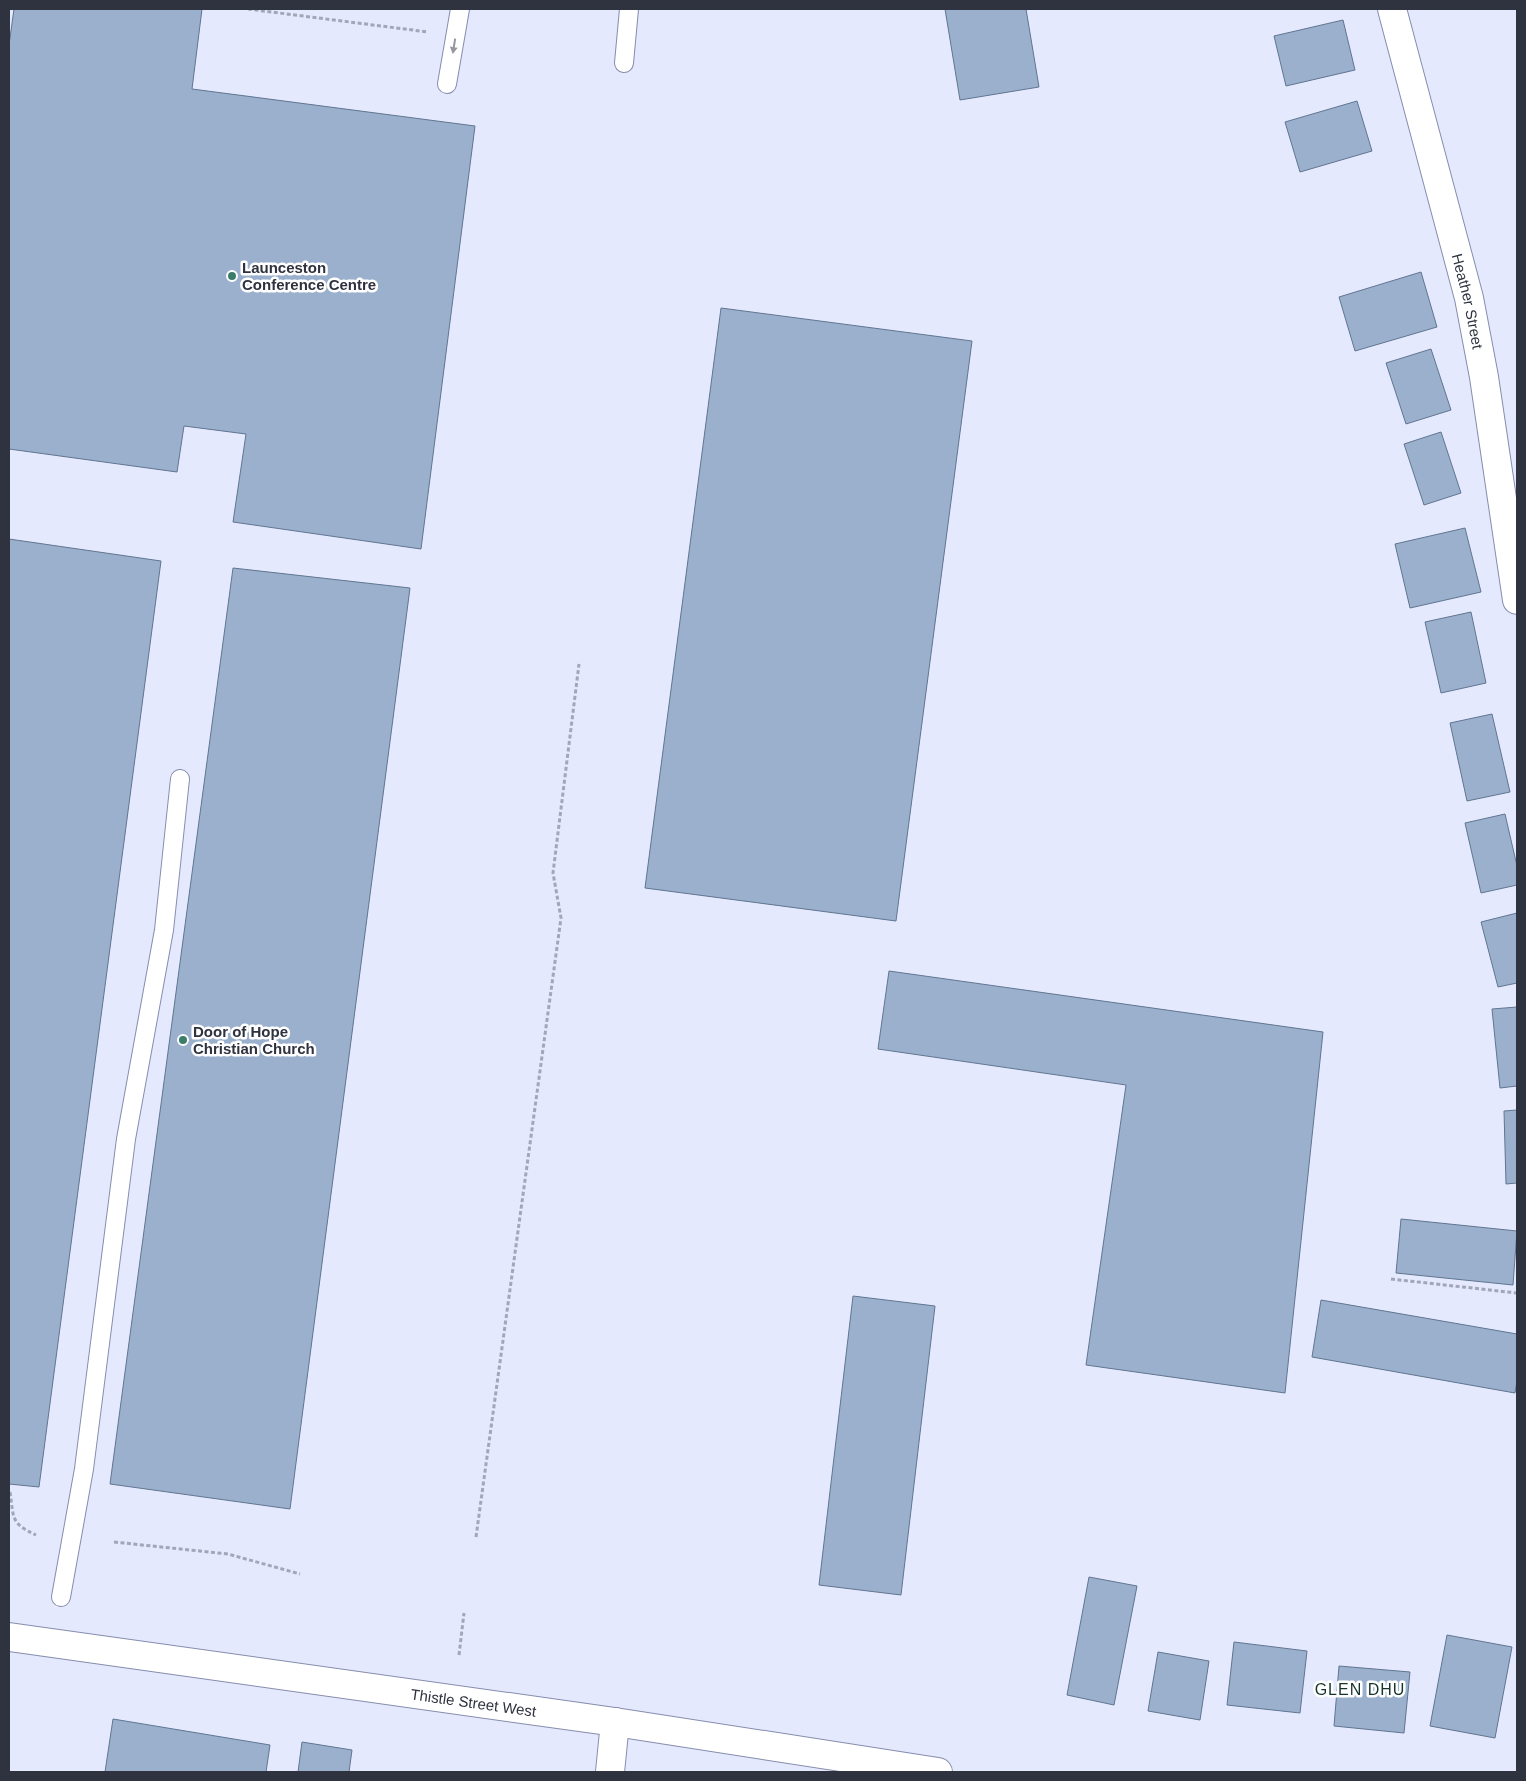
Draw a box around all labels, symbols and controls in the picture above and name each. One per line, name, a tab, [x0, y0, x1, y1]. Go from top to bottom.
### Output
one-way arrow	[449, 39, 457, 55]
street label: Heather Street	[1449, 251, 1487, 351]
place label: Launceston Conference Centre	[242, 259, 376, 293]
marker: Launceston Conference Centre	[226, 270, 238, 282]
place label: Door of Hope Christian Church	[193, 1023, 315, 1057]
marker: Door of Hope Christian Church	[177, 1034, 189, 1046]
district label: GLEN DHU	[1315, 1681, 1405, 1698]
street label: Thistle Street West	[410, 1685, 538, 1719]

